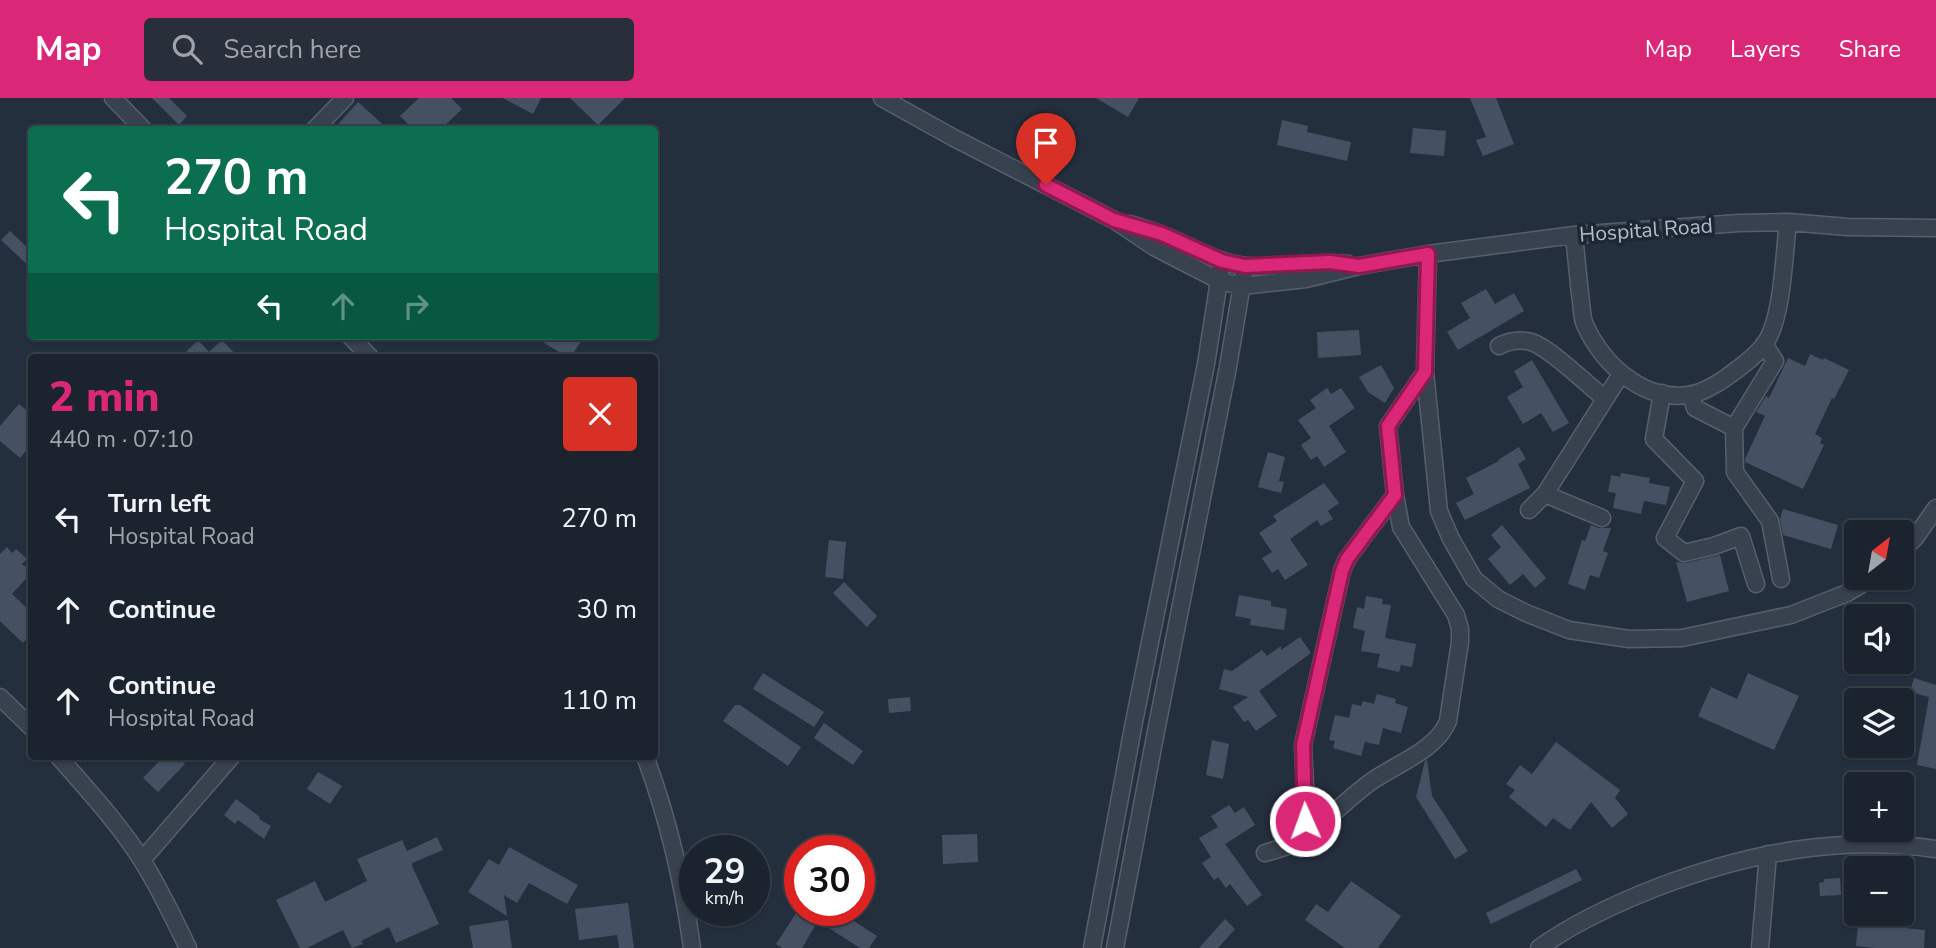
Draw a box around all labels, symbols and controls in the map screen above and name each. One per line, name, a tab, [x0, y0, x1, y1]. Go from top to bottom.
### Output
search box	[144, 18, 634, 81]
text: Map	[35, 27, 102, 72]
icon: search	[168, 30, 206, 68]
text: Search here	[224, 32, 361, 67]
text: Map	[1645, 33, 1692, 65]
text: Layers	[1730, 33, 1801, 65]
text: Share	[1839, 33, 1901, 65]
pin	[1016, 113, 1076, 185]
icon: arrive	[1027, 124, 1065, 162]
text: 270 m	[164, 144, 308, 211]
icon: left	[49, 154, 140, 245]
text: Hospital Road	[164, 208, 368, 251]
street label: Hospital Road	[1578, 211, 1714, 249]
icon: left	[251, 287, 289, 325]
icon: ahead	[324, 287, 362, 325]
icon: right	[397, 287, 435, 325]
text: 2 min	[49, 369, 159, 426]
button: close	[563, 377, 637, 451]
text: 440 m · 07:10	[49, 424, 194, 455]
text: Turn left	[108, 486, 211, 521]
icon: left	[49, 500, 87, 538]
text: 270 m	[561, 501, 637, 536]
north arrow	[1844, 520, 1914, 590]
map controls	[1844, 520, 1914, 926]
text: Hospital Road	[108, 521, 255, 552]
icon: ahead	[49, 591, 87, 629]
text: Continue	[108, 592, 216, 627]
text: 30 m	[577, 592, 637, 627]
button: sound	[1844, 604, 1914, 674]
text: Continue	[108, 668, 216, 703]
icon: ahead	[49, 682, 87, 720]
text: 110 m	[561, 683, 637, 718]
button: layers	[1844, 688, 1914, 758]
text: Hospital Road	[108, 703, 255, 734]
button: +	[1844, 772, 1914, 842]
position arrow	[1268, 784, 1342, 858]
speed limit sign: 30	[784, 835, 875, 926]
text: 29	[703, 848, 746, 895]
button: −	[1844, 856, 1914, 926]
text: km/h	[705, 886, 744, 910]

